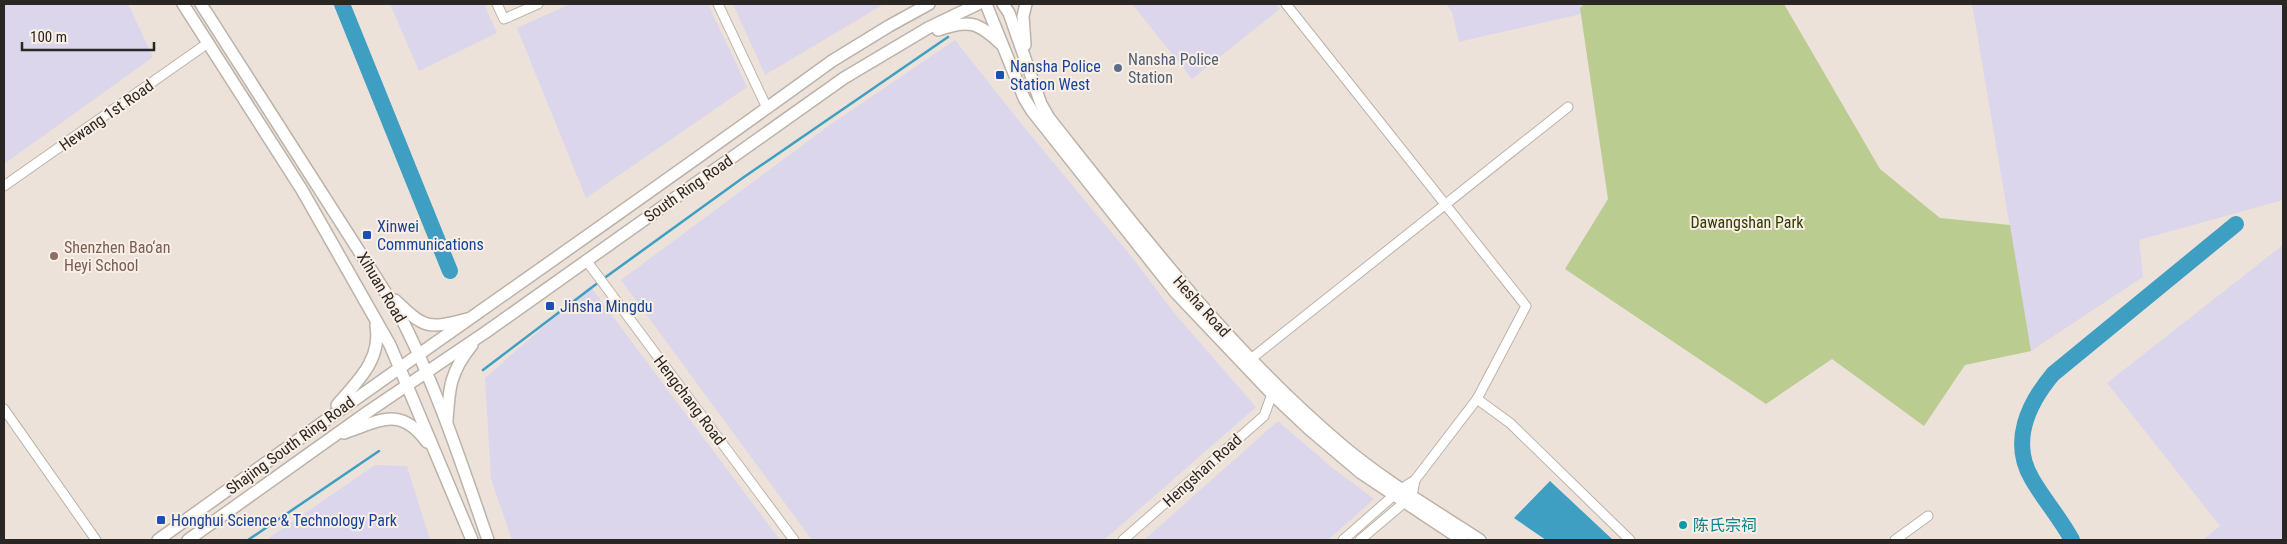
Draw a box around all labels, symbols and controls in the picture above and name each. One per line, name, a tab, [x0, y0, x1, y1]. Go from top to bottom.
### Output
scale bar	[22, 20, 155, 52]
text: 100 m	[30, 28, 67, 46]
place label: Nansha Police Station	[1128, 50, 1219, 87]
place label: Nansha Police Station West	[1010, 57, 1101, 94]
marker: Nansha Police Station	[1112, 62, 1124, 74]
marker: Nansha Police Station West	[994, 69, 1006, 81]
street label: Hewang 1st Road	[56, 76, 157, 155]
street label: South Ring Road	[640, 151, 736, 226]
park label: Dawangshan Park	[1690, 213, 1804, 232]
place label: Xinwei Communications	[377, 217, 484, 254]
marker: Xinwei Communications	[361, 229, 373, 241]
place label: Shenzhen Bao‘an Heyi School	[64, 238, 170, 275]
street label: Xihuan Road	[353, 248, 410, 326]
marker: Shenzhen Bao‘an Heyi School	[48, 250, 60, 262]
street label: Hesha Road	[1169, 272, 1234, 341]
place label: Jinsha Mingdu	[560, 297, 653, 316]
marker: Jinsha Mingdu	[544, 300, 556, 312]
street label: Hengchang Road	[650, 352, 729, 449]
street label: Shajing South Ring Road	[222, 392, 358, 498]
street label: Hengshan Road	[1159, 430, 1246, 511]
place label: Honghui Science & Technology Park	[171, 511, 398, 530]
marker: Honghui Science & Technology Park	[155, 514, 167, 526]
place label: 陈氏宗祠	[1693, 516, 1757, 535]
marker: 陈氏宗祠	[1677, 519, 1689, 531]

